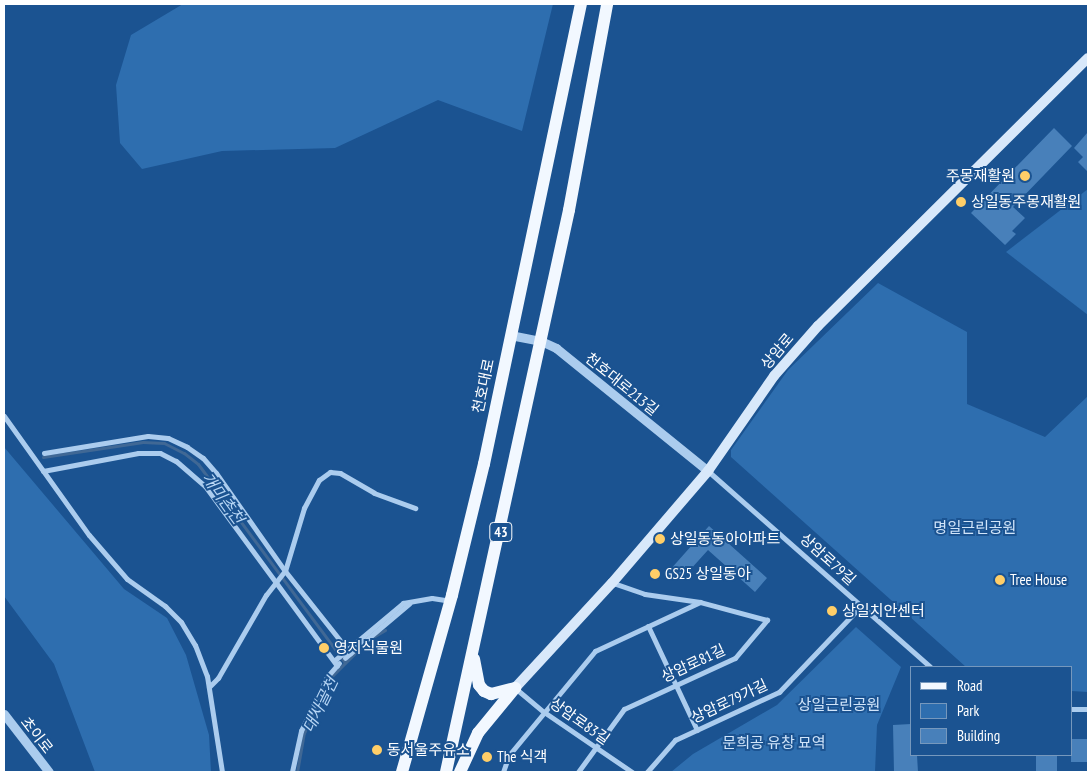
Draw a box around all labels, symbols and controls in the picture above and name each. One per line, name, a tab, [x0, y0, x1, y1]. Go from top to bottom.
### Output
place label: 주몽재활원	[946, 167, 1015, 185]
marker: 주몽재활원	[1019, 170, 1031, 182]
place label: 상일동주몽재활원	[971, 193, 1081, 211]
marker: 상일동주몽재활원	[955, 196, 967, 208]
street label: 상암로	[757, 329, 797, 373]
street label: 천호대로213길	[582, 349, 662, 419]
street label: 천호대로	[468, 357, 498, 415]
water label: 개미촌천	[198, 469, 248, 527]
park label: 명일근린공원	[934, 519, 1016, 537]
road number: 43	[488, 520, 514, 544]
street label: 상암로79길	[796, 529, 860, 589]
place label: 상일동동아아파트	[670, 530, 780, 548]
marker: 상일동동아아파트	[654, 533, 666, 545]
place label: GS25 상일동아	[665, 565, 751, 583]
marker: GS25 상일동아	[649, 568, 661, 580]
place label: Tree House	[1010, 571, 1067, 589]
marker: Tree House	[994, 574, 1006, 586]
place label: 상일치안센터	[842, 602, 925, 620]
marker: 상일치안센터	[826, 605, 838, 617]
place label: 영지식물원	[334, 639, 403, 657]
street label: 상암로81길	[658, 640, 728, 686]
marker: 영지식물원	[318, 642, 330, 654]
legend	[910, 666, 1072, 756]
water label: 대사골천	[298, 674, 342, 736]
street label: 상암로79가길	[688, 675, 770, 727]
text: Road	[957, 676, 983, 695]
street label: 상암로83길	[547, 694, 613, 748]
park label: 상일근린공원	[798, 696, 880, 714]
text: Park	[957, 701, 979, 720]
street label: 초이로	[17, 713, 57, 757]
text: Building	[957, 726, 1000, 745]
park label: 문희공 유창 묘역	[723, 734, 825, 752]
place label: 동서울주유소	[387, 741, 470, 759]
marker: 동서울주유소	[371, 744, 383, 756]
place label: The 식객	[497, 748, 547, 766]
marker: The 식객	[481, 751, 493, 763]

